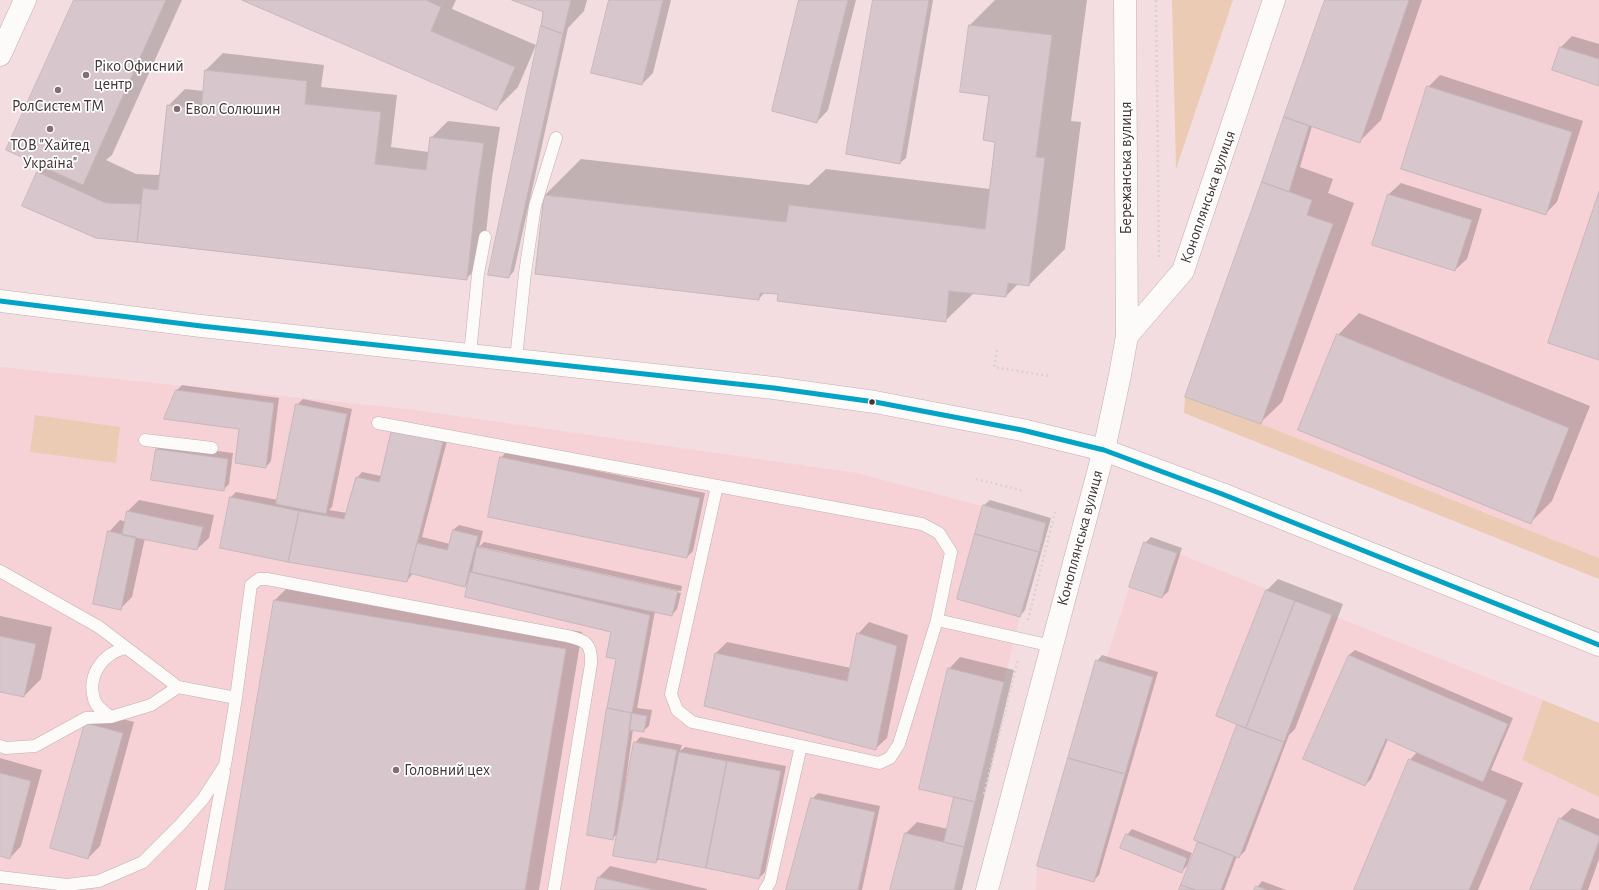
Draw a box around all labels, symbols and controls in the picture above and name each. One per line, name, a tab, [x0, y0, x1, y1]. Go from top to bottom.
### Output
place label: Ріко Офисний центр	[94, 56, 184, 94]
marker: Ріко Офисний центр	[81, 70, 91, 80]
marker: РолСистем ТМ	[53, 85, 63, 95]
place label: РолСистем ТМ	[12, 96, 104, 116]
place label: Евол Солюшин	[185, 99, 281, 119]
street label: Бережанська вулиця	[1116, 101, 1136, 235]
marker: Евол Солюшин	[172, 104, 182, 114]
marker: ТОВ "Хайтед Україна"	[45, 124, 55, 134]
street label: Коноплянська вулиця	[1176, 128, 1240, 266]
place label: ТОВ "Хайтед Україна"	[10, 135, 90, 173]
unlabelled marker	[867, 397, 877, 407]
street label: Коноплянська вулиця	[1053, 468, 1107, 608]
place label: Головний цех	[404, 760, 490, 780]
marker: Головний цех	[391, 765, 401, 775]

